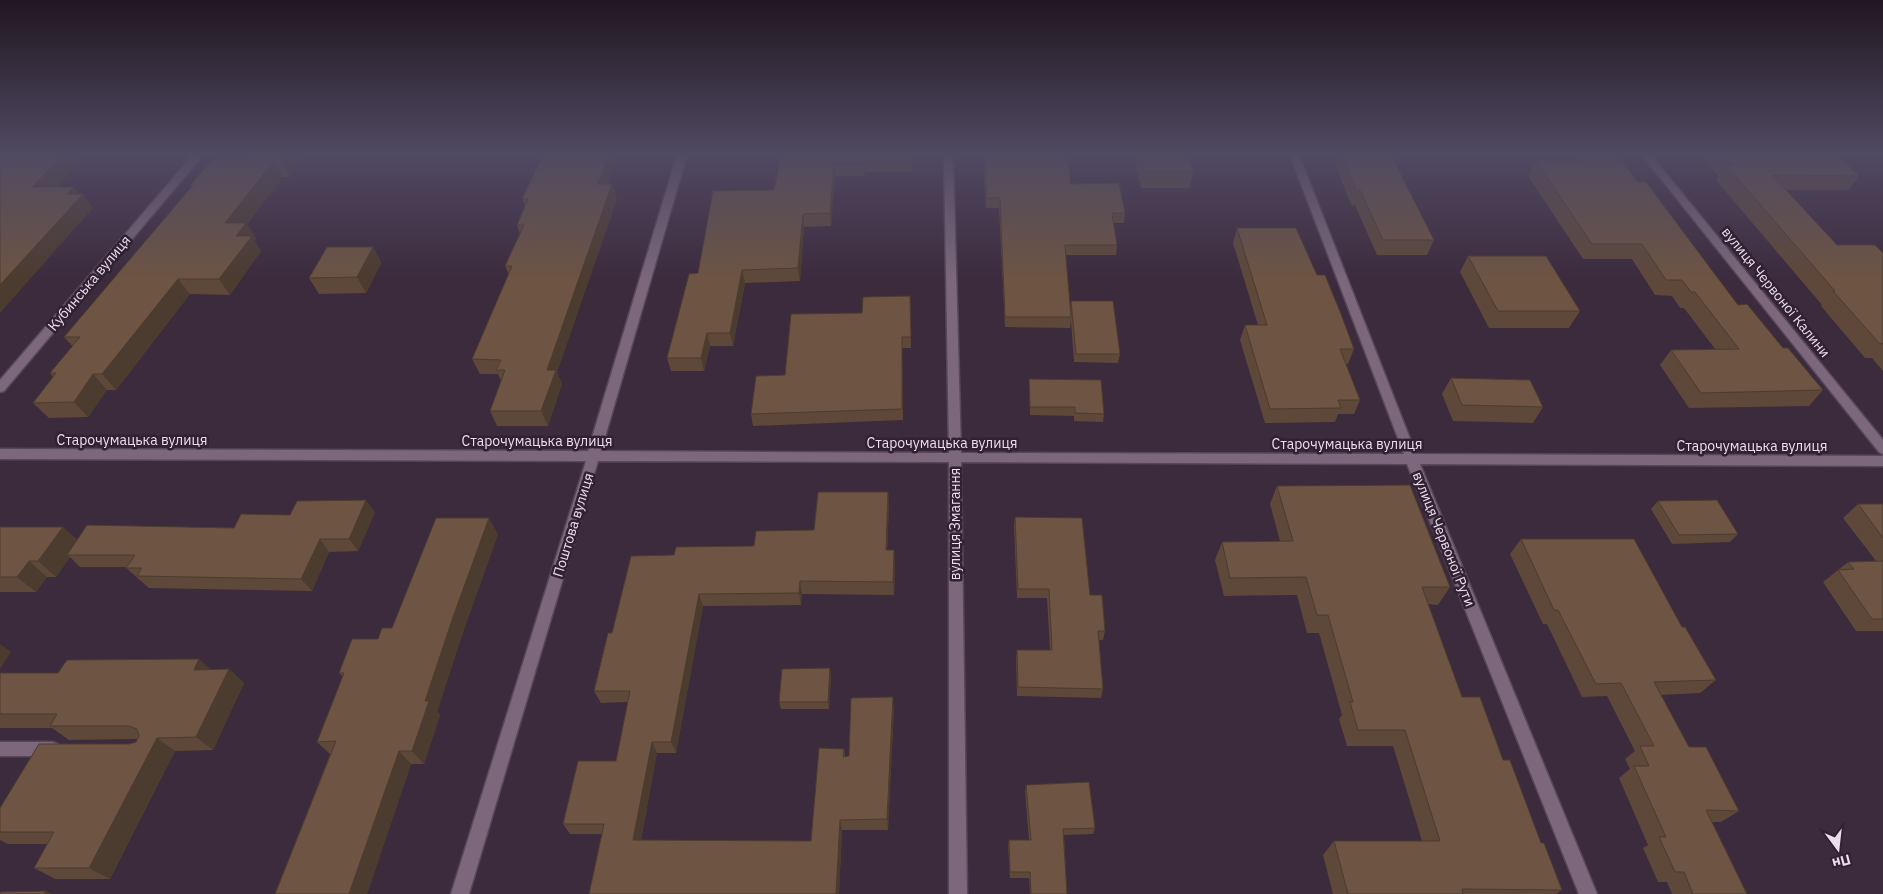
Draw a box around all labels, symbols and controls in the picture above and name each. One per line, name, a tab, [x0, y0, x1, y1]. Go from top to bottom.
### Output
street label: вулиця Червоної Калини	[1718, 223, 1834, 361]
street label: Кубинська вулиця	[44, 231, 134, 335]
street label: Старочумацька вулиця	[57, 431, 207, 449]
street label: Старочумацька вулиця	[462, 432, 612, 450]
street label: Старочумацька вулиця	[867, 434, 1017, 452]
street label: Старочумацька вулиця	[1272, 435, 1422, 453]
street label: Старочумацька вулиця	[1677, 437, 1827, 455]
street label: вулиця Змагання	[946, 468, 964, 580]
street label: вулиця Червоної Рути	[1409, 469, 1479, 609]
street label: Поштова вулиця	[549, 471, 597, 579]
north arrow	[1813, 824, 1863, 874]
text: Пн	[1830, 850, 1853, 873]

